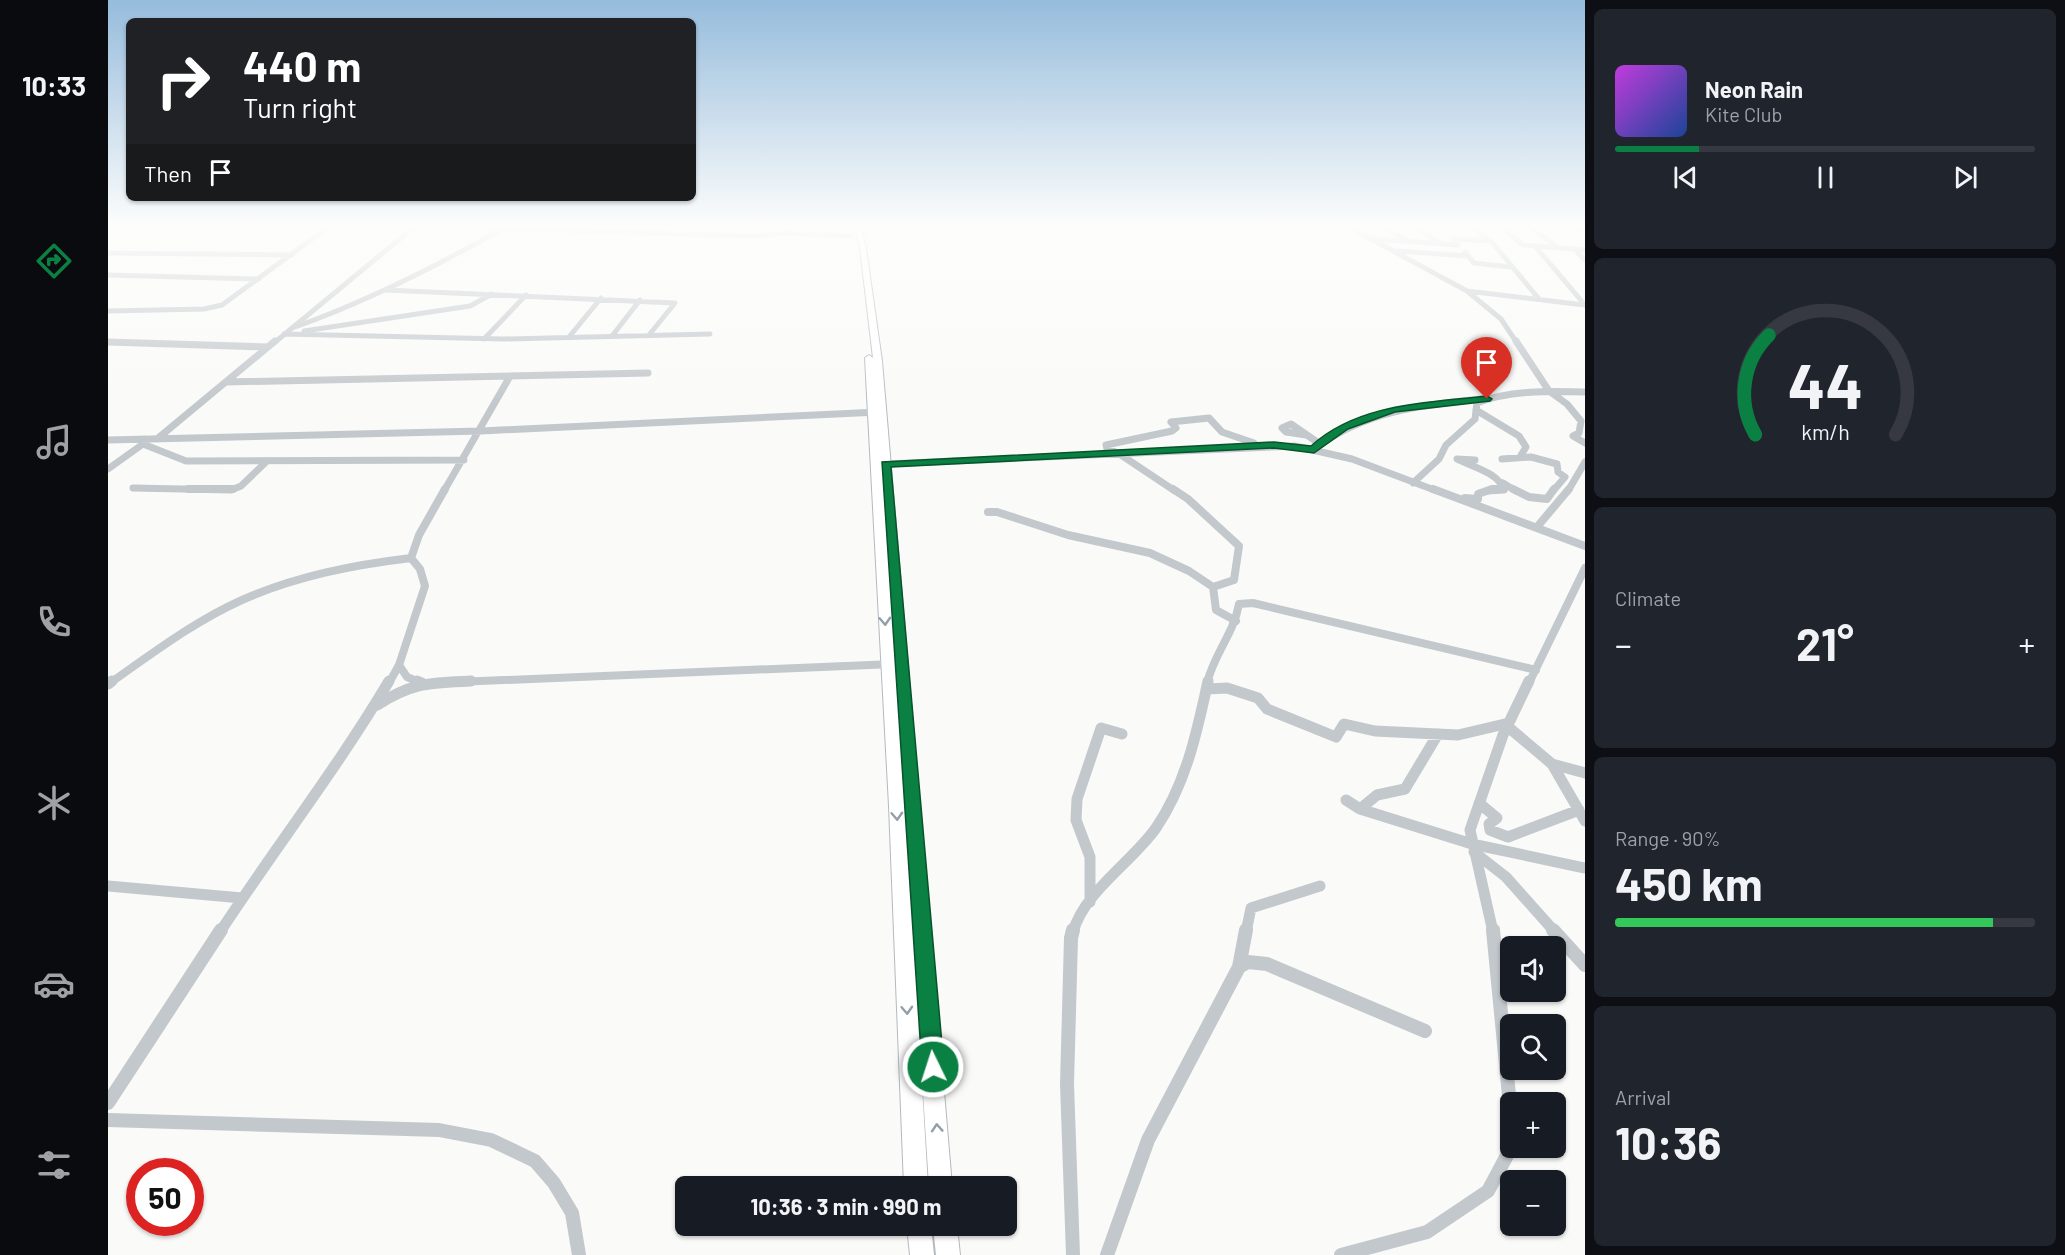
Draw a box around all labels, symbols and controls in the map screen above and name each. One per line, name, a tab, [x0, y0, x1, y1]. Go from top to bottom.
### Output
text: 440 m	[243, 40, 361, 90]
icon: right	[144, 42, 222, 120]
text: 10:33	[22, 69, 86, 101]
text: Neon Rain	[1705, 76, 1803, 102]
text: Turn right	[243, 91, 357, 123]
text: Kite Club	[1705, 102, 1782, 126]
icon: arrive	[204, 156, 237, 189]
text: Then	[144, 160, 192, 186]
icon: previous	[1669, 161, 1702, 194]
icon: pause	[1809, 161, 1842, 194]
icon: next	[1949, 161, 1982, 194]
icon: directions	[33, 240, 75, 282]
pin	[1461, 337, 1512, 399]
icon: arrive	[1470, 346, 1503, 379]
text: 44	[1787, 347, 1863, 421]
text: km/h	[1801, 420, 1849, 445]
icon: music	[33, 421, 75, 463]
text: Climate	[1615, 586, 1681, 610]
icon: phone	[33, 601, 75, 643]
one-way arrow	[878, 616, 891, 625]
text: 21°	[1796, 616, 1854, 670]
text: −	[1615, 624, 1632, 664]
text: +	[2019, 624, 2035, 664]
icon: climate	[33, 782, 75, 824]
one-way arrow	[890, 811, 903, 820]
text: Range · 90%	[1615, 826, 1720, 850]
text: 450 km	[1615, 856, 1763, 910]
map controls	[1500, 936, 1566, 1236]
button: sound	[1500, 936, 1566, 1002]
icon: car	[33, 963, 75, 1005]
one-way arrow	[900, 1006, 913, 1015]
button: search	[1500, 1014, 1566, 1080]
position arrow	[901, 1035, 965, 1099]
text: Arrival	[1615, 1085, 1671, 1109]
button: +	[1500, 1092, 1566, 1158]
text: 10:36	[1615, 1115, 1721, 1169]
one-way arrow	[931, 1124, 944, 1133]
icon: filters	[33, 1144, 75, 1186]
speed limit sign: 50	[126, 1158, 204, 1236]
button: −	[1500, 1170, 1566, 1236]
text: 10:36 · 3 min · 990 m	[751, 1193, 941, 1219]

